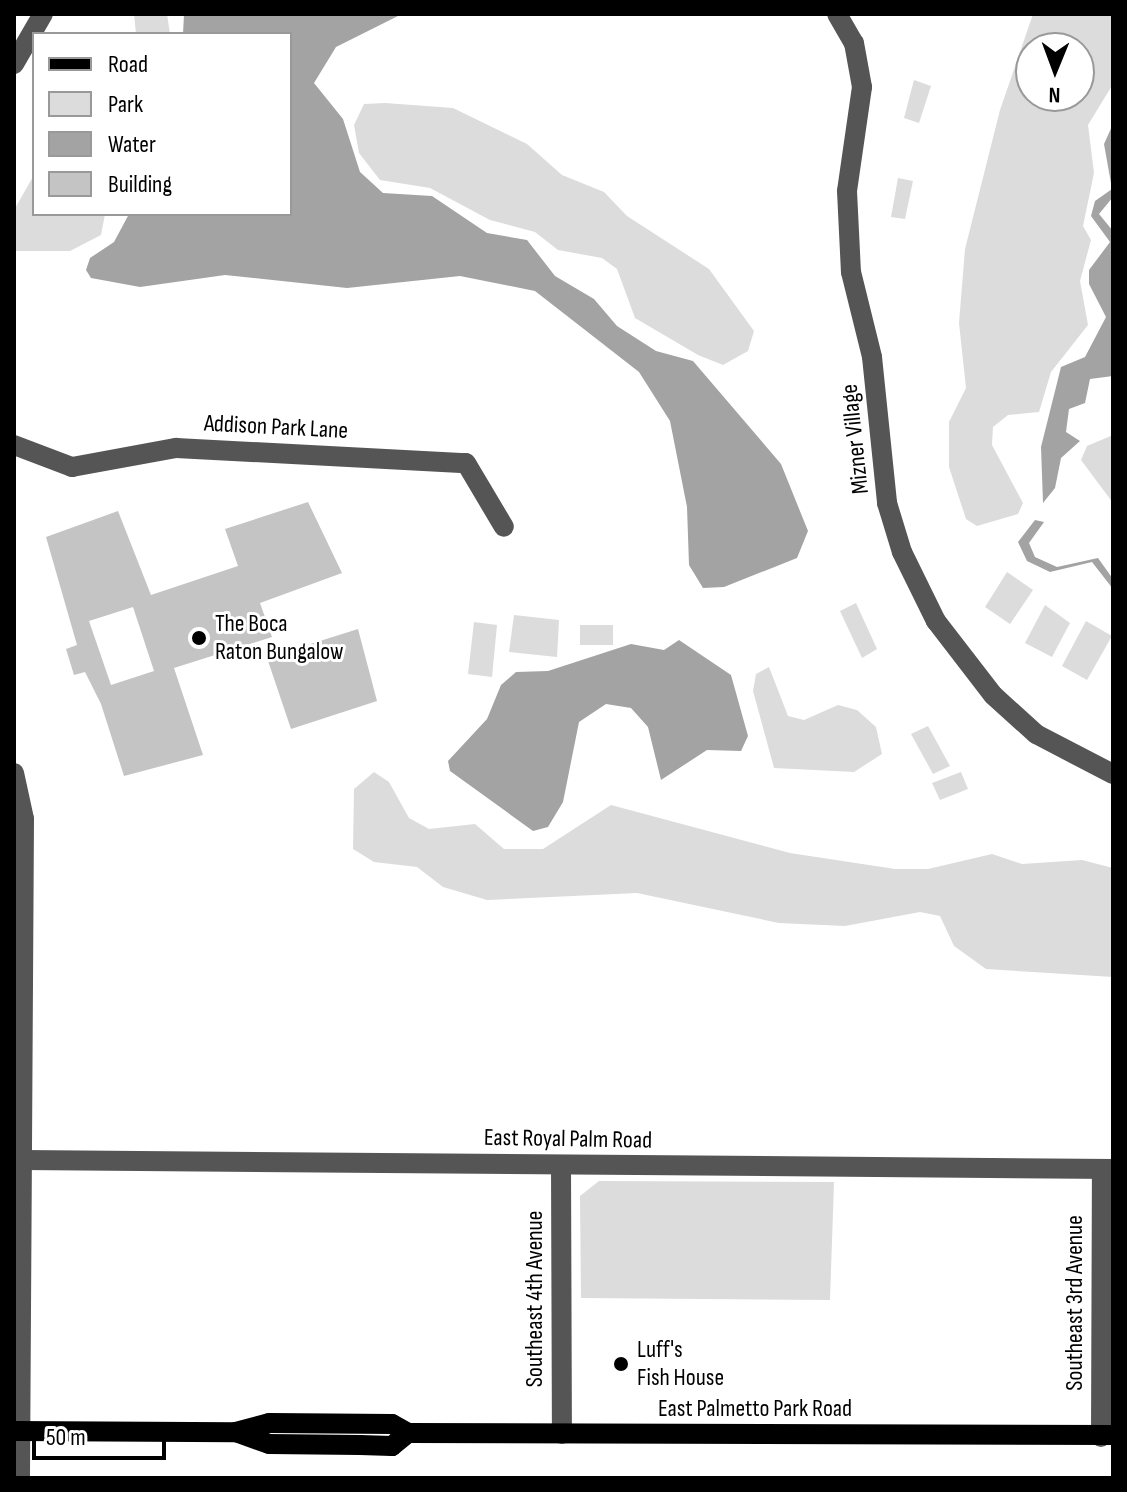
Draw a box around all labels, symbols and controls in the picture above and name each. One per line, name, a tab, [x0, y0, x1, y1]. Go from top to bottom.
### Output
legend	[32, 32, 292, 216]
north arrow	[1015, 32, 1095, 112]
text: Road	[108, 50, 148, 79]
text: N	[1048, 81, 1061, 108]
text: Park	[108, 90, 143, 119]
text: Water	[108, 130, 156, 159]
text: Building	[108, 170, 172, 199]
street label: Mizner Village	[835, 383, 875, 495]
street label: Addison Park Lane	[203, 409, 349, 445]
place label: The Boca Raton Bungalow	[215, 610, 343, 666]
marker: The Boca Raton Bungalow	[190, 629, 208, 647]
street label: East Royal Palm Road	[484, 1123, 652, 1155]
street label: Southeast 4th Avenue	[521, 1211, 549, 1387]
street label: Southeast 3rd Avenue	[1061, 1215, 1089, 1391]
place label: Luff's Fish House	[637, 1336, 724, 1392]
marker: Luff's Fish House	[612, 1355, 630, 1373]
street label: East Palmetto Park Road	[658, 1395, 852, 1423]
scale bar	[36, 1408, 170, 1458]
text: 50 m	[46, 1423, 86, 1452]

